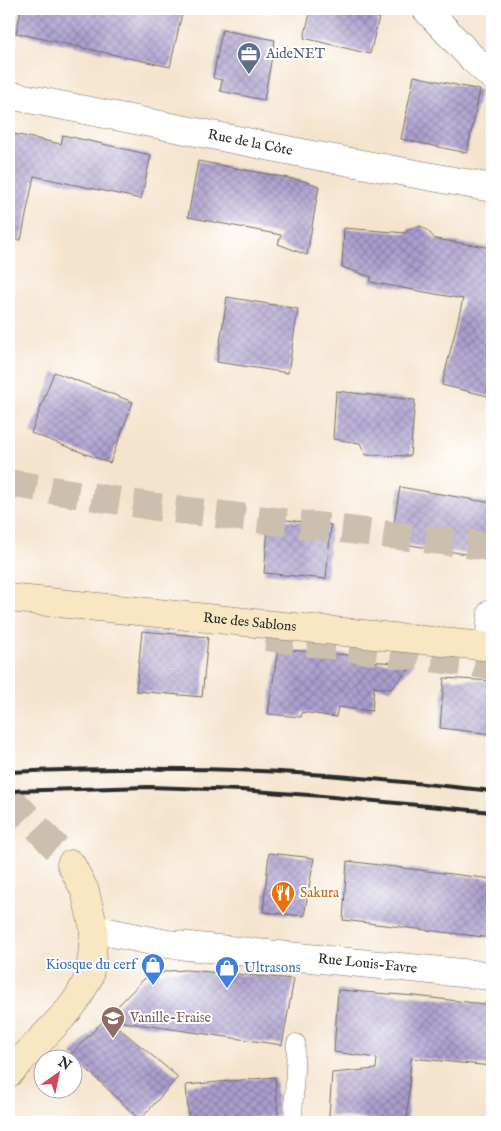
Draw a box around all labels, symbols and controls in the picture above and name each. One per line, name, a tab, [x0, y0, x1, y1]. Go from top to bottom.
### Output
office icon: AideNET	[236, 41, 262, 75]
place label: AideNET	[265, 45, 326, 63]
street label: Rue de la Côte	[206, 126, 295, 160]
street label: Rue des Sablons	[202, 609, 297, 636]
restaurant icon: Sakura	[270, 880, 296, 914]
place label: Sakura	[300, 884, 340, 902]
street label: Rue Louis-Favre	[317, 950, 419, 978]
shop icon: Kiosque du cerf	[140, 952, 166, 986]
shop icon: Ultrasons	[214, 955, 240, 989]
place label: Kiosque du cerf	[46, 956, 139, 974]
place label: Ultrasons	[244, 959, 301, 977]
school or university icon: Vanille-Fraise	[100, 1005, 126, 1039]
place label: Vanille-Fraise	[129, 1009, 212, 1027]
north arrow	[32, 1048, 82, 1098]
text: N	[54, 1053, 75, 1075]

